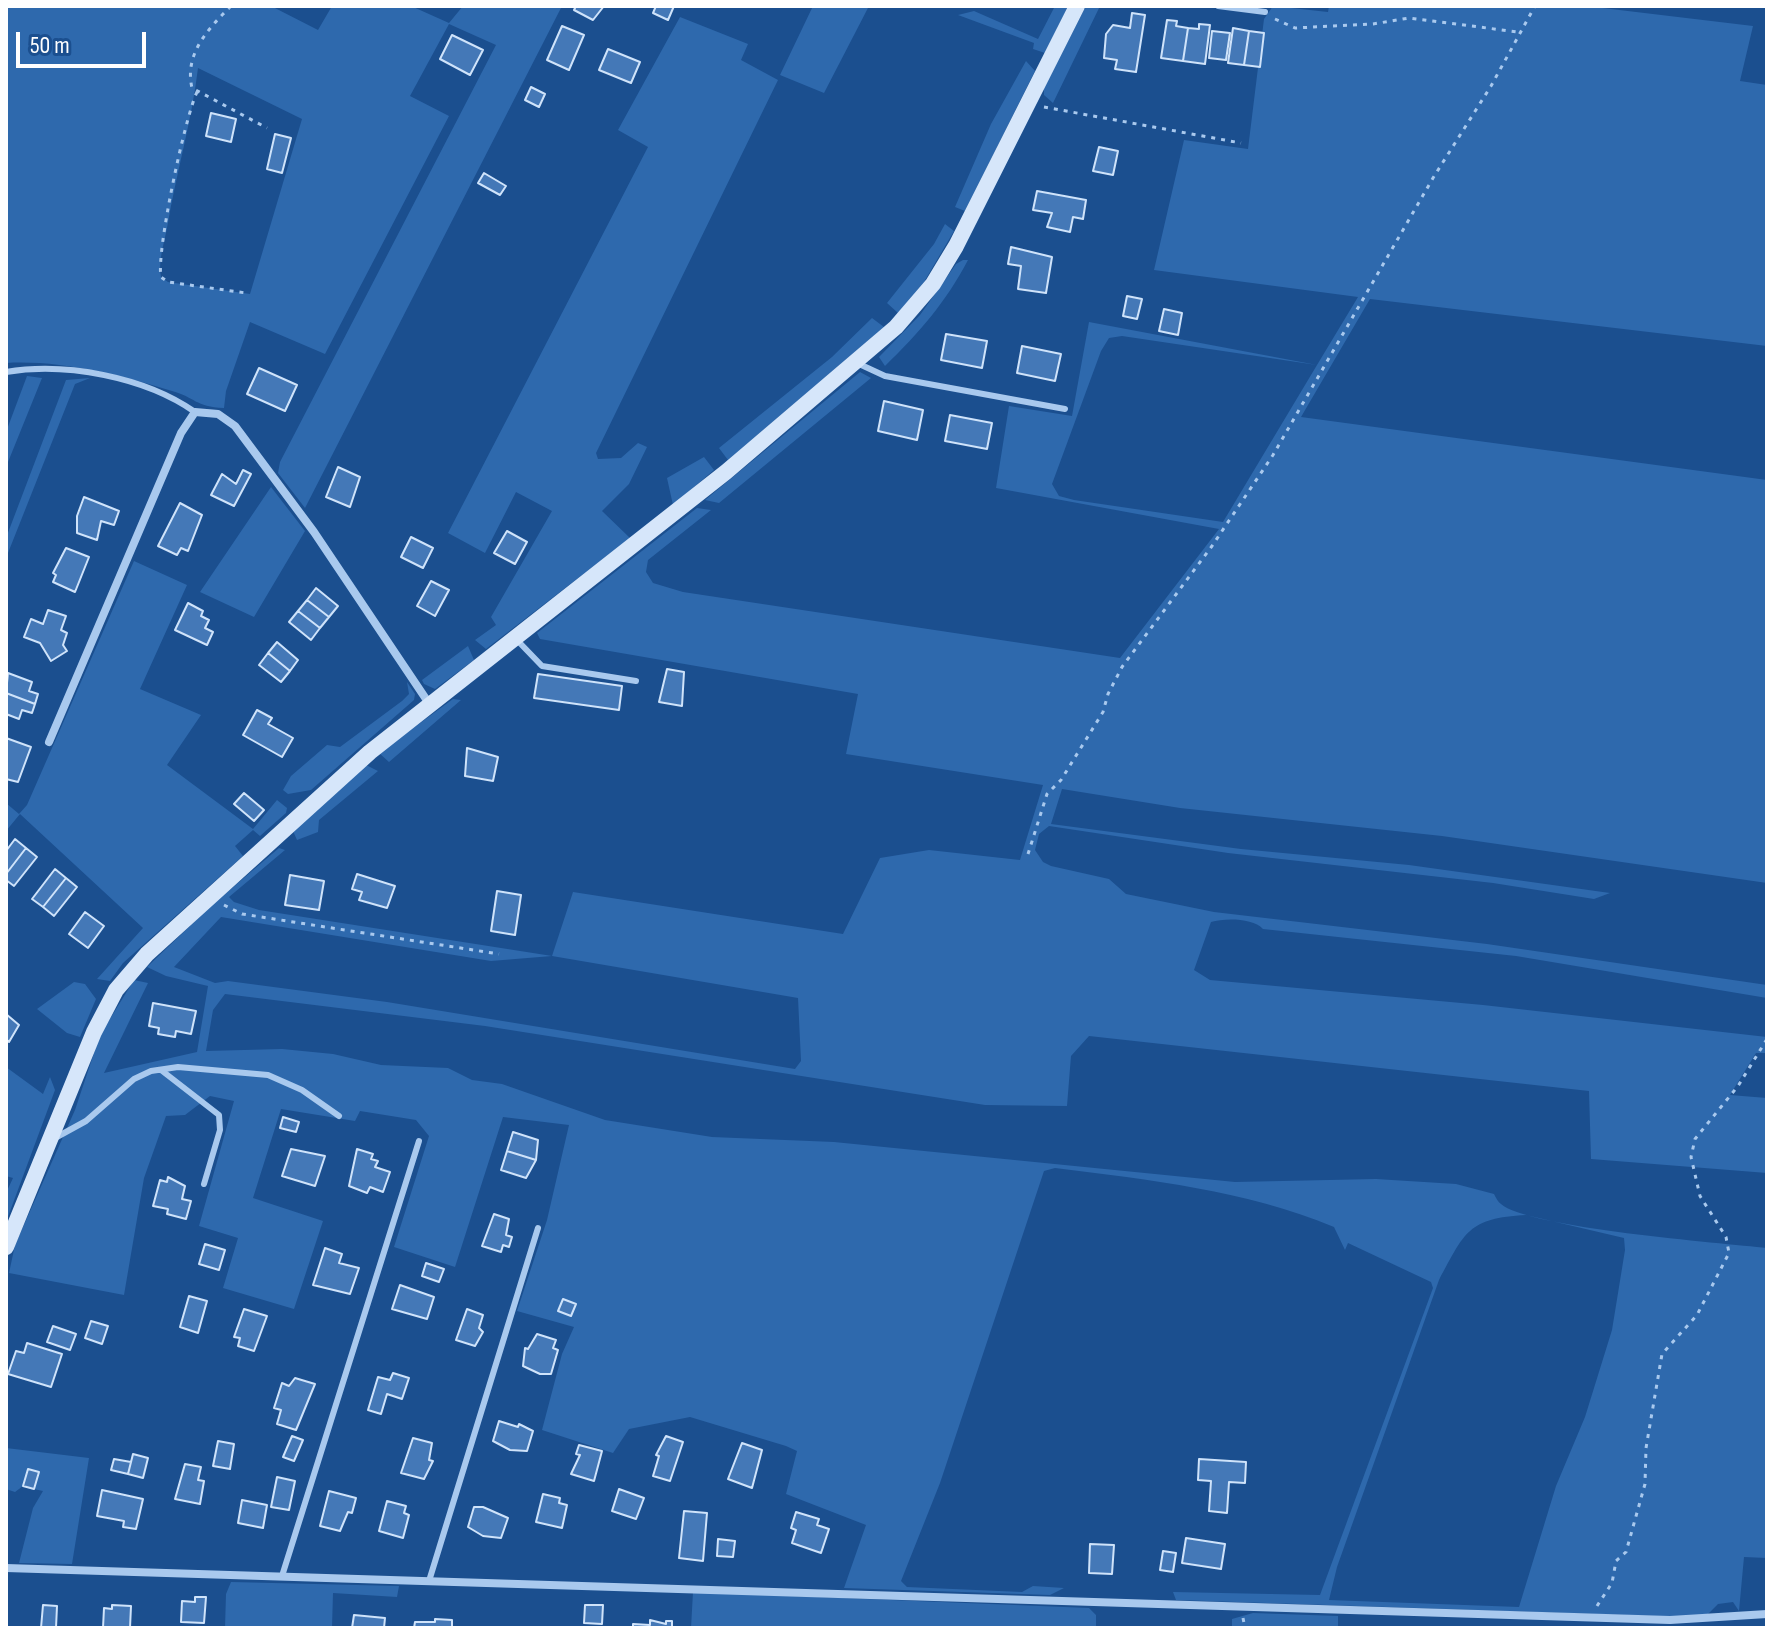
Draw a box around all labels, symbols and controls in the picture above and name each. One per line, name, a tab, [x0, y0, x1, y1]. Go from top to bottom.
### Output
scale bar	[20, 16, 150, 66]
text: 50 m	[30, 31, 70, 60]

